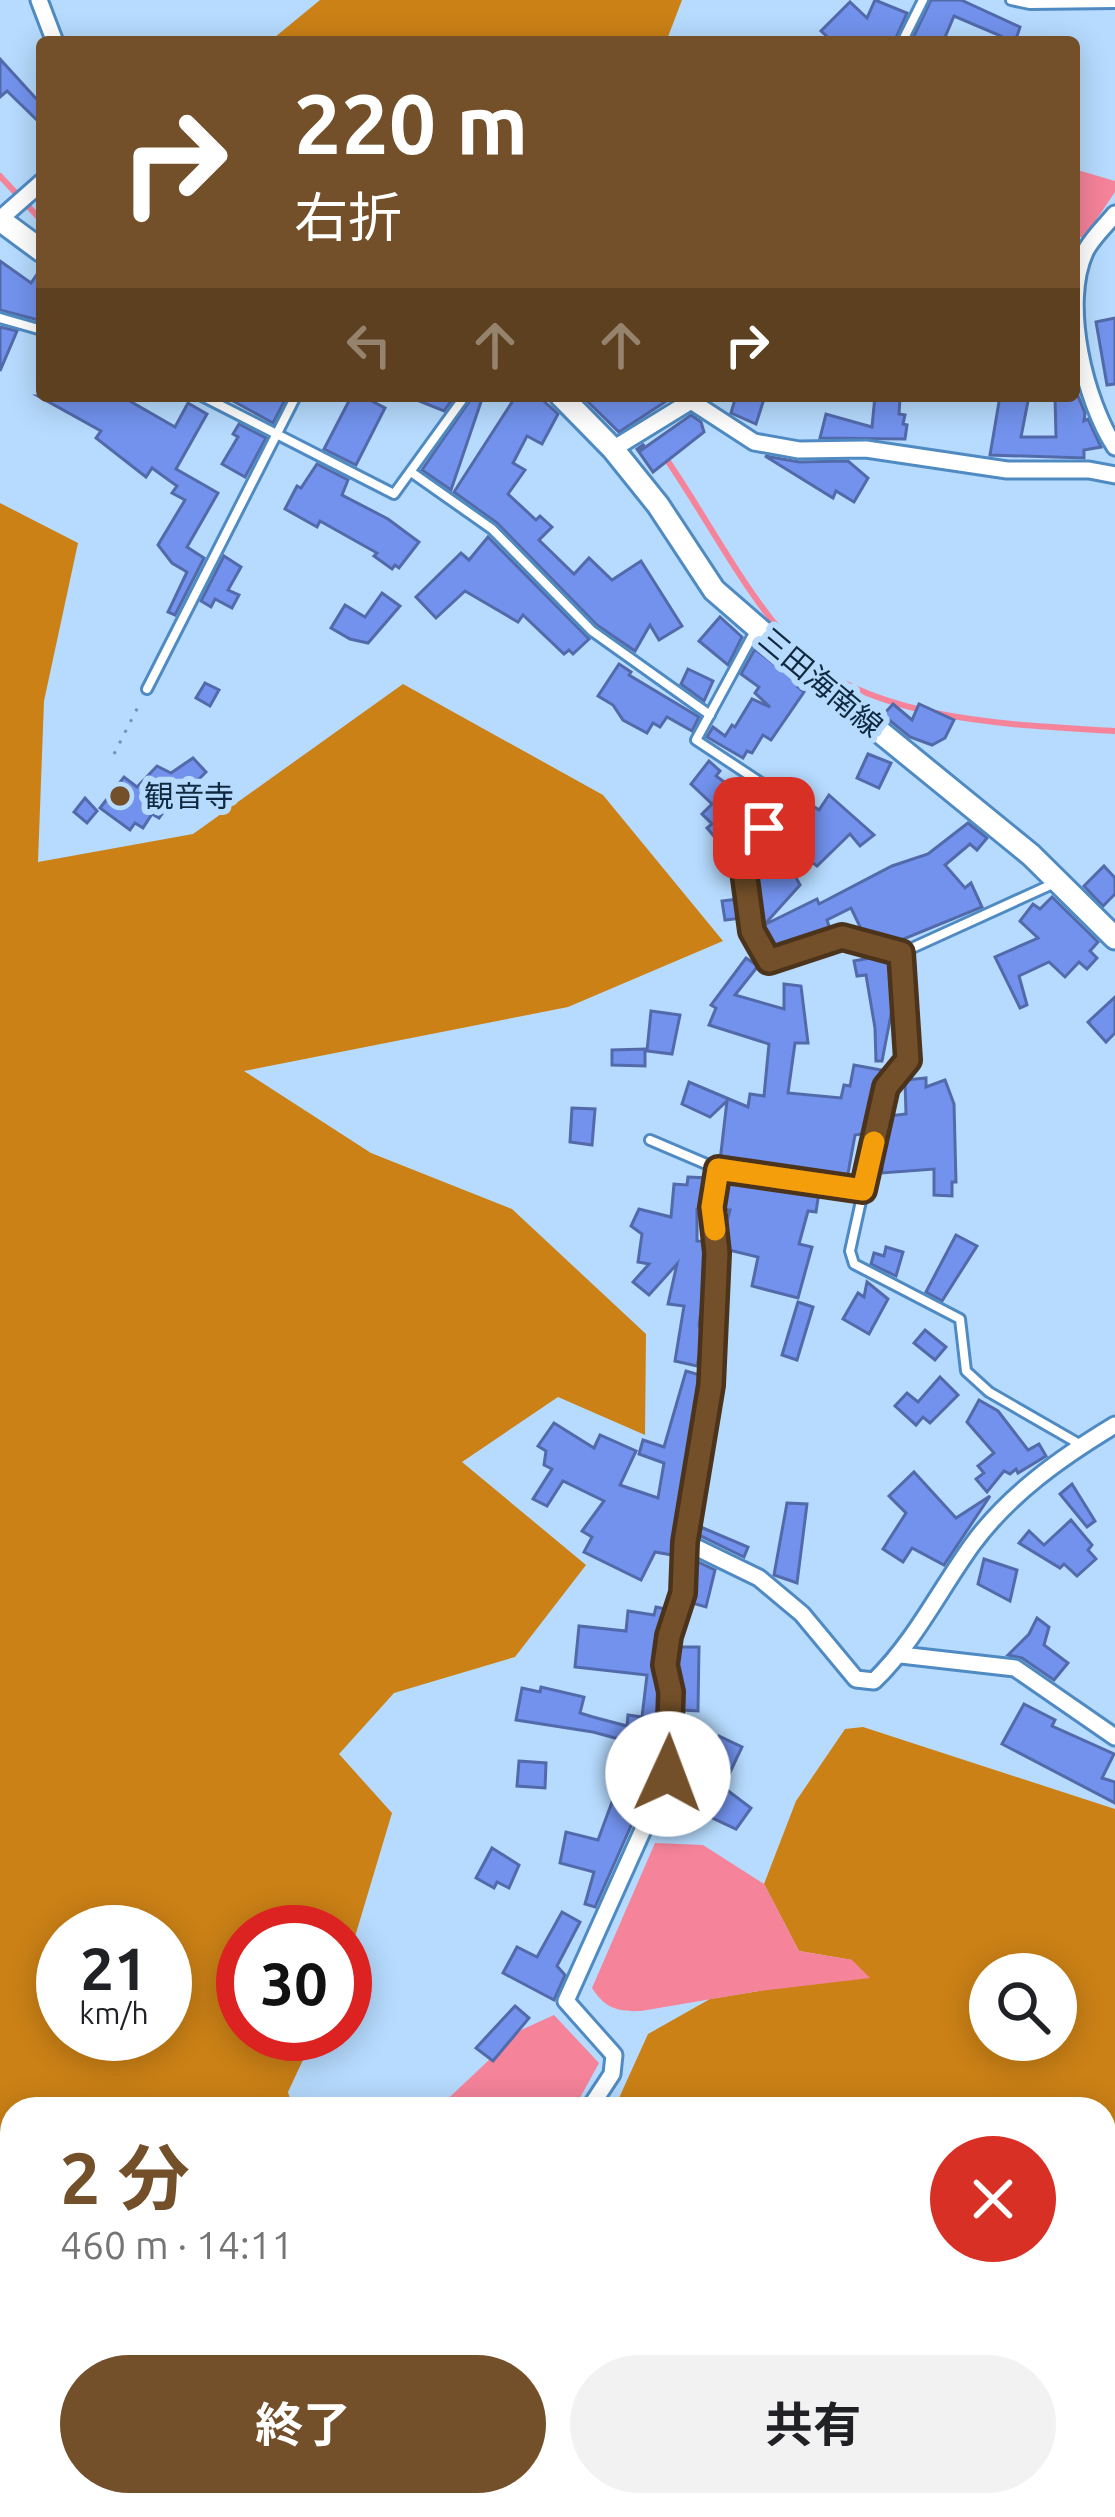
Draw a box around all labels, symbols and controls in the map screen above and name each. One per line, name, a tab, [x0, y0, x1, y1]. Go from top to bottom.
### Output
text: 220 m	[294, 76, 528, 170]
icon: right	[96, 84, 252, 240]
text: 右折	[294, 187, 402, 247]
icon: left	[336, 312, 402, 378]
icon: ahead	[462, 312, 528, 378]
icon: ahead	[588, 312, 654, 378]
icon: right	[714, 312, 780, 378]
street label: 三田海南線	[753, 621, 889, 743]
pin	[713, 777, 815, 879]
place label: 観音寺	[144, 779, 234, 813]
marker: 観音寺	[107, 783, 133, 809]
icon: arrive	[731, 795, 797, 861]
position arrow	[605, 1711, 731, 1837]
speed limit sign: 30	[216, 1905, 372, 2061]
text: 21	[80, 1934, 148, 2001]
map controls	[969, 1953, 1077, 2061]
button: search	[969, 1953, 1077, 2061]
text: km/h	[79, 1996, 149, 2030]
button: close	[930, 2136, 1056, 2262]
text: 2 分	[60, 2137, 190, 2218]
text: 460 m · 14:11	[60, 2223, 294, 2266]
button: 終了	[60, 2355, 546, 2493]
button: 共有	[570, 2355, 1056, 2493]

